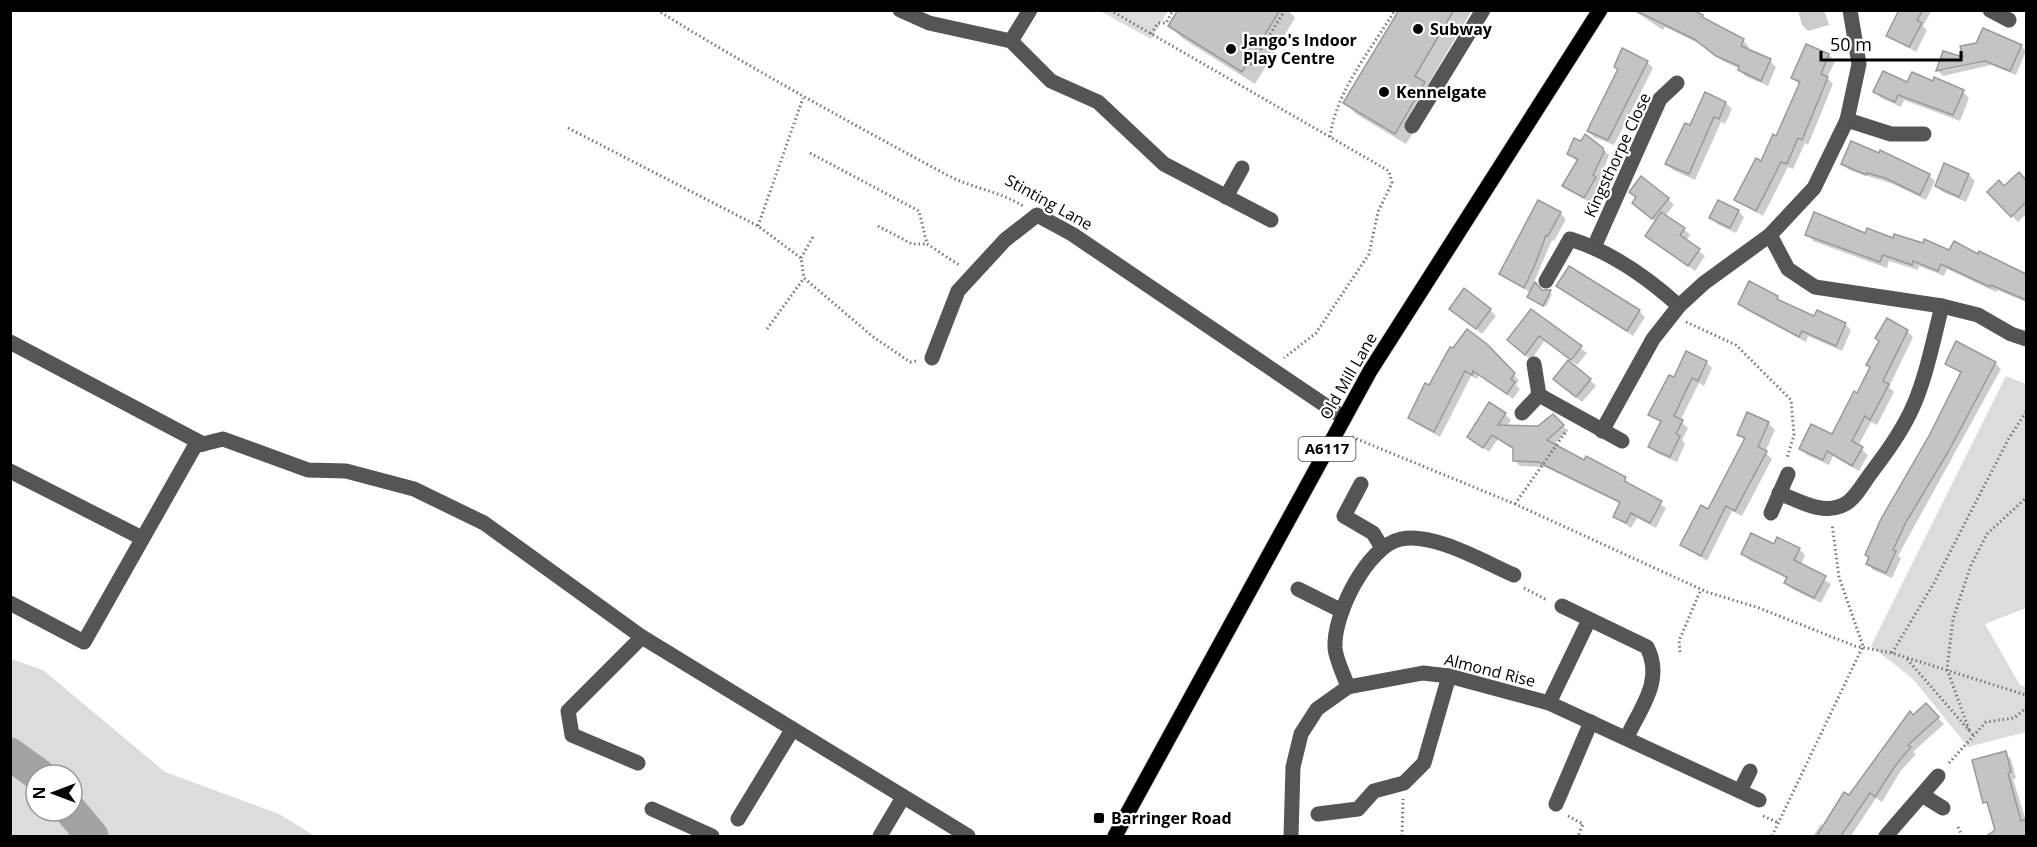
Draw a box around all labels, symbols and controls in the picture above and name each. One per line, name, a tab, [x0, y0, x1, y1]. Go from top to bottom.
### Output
place label: Subway	[1430, 18, 1493, 40]
marker: Subway	[1411, 22, 1425, 36]
scale bar	[1821, 24, 1960, 62]
place label: Jango's Indoor Play Centre	[1241, 29, 1357, 69]
text: 50 m	[1830, 32, 1872, 56]
marker: Jango's Indoor Play Centre	[1224, 42, 1238, 56]
place label: Kennelgate	[1396, 81, 1487, 103]
marker: Kennelgate	[1377, 85, 1391, 99]
street label: Kingsthorpe Close	[1579, 89, 1655, 221]
street label: Stinting Lane	[1001, 169, 1097, 235]
street label: Old Mill Lane	[1314, 328, 1382, 424]
road number: A6117	[1298, 437, 1356, 461]
street label: Almond Rise	[1442, 648, 1538, 692]
north arrow	[24, 763, 84, 823]
text: N	[28, 786, 50, 800]
place label: Barringer Road	[1111, 807, 1232, 829]
marker: Barringer Road	[1092, 811, 1106, 825]

